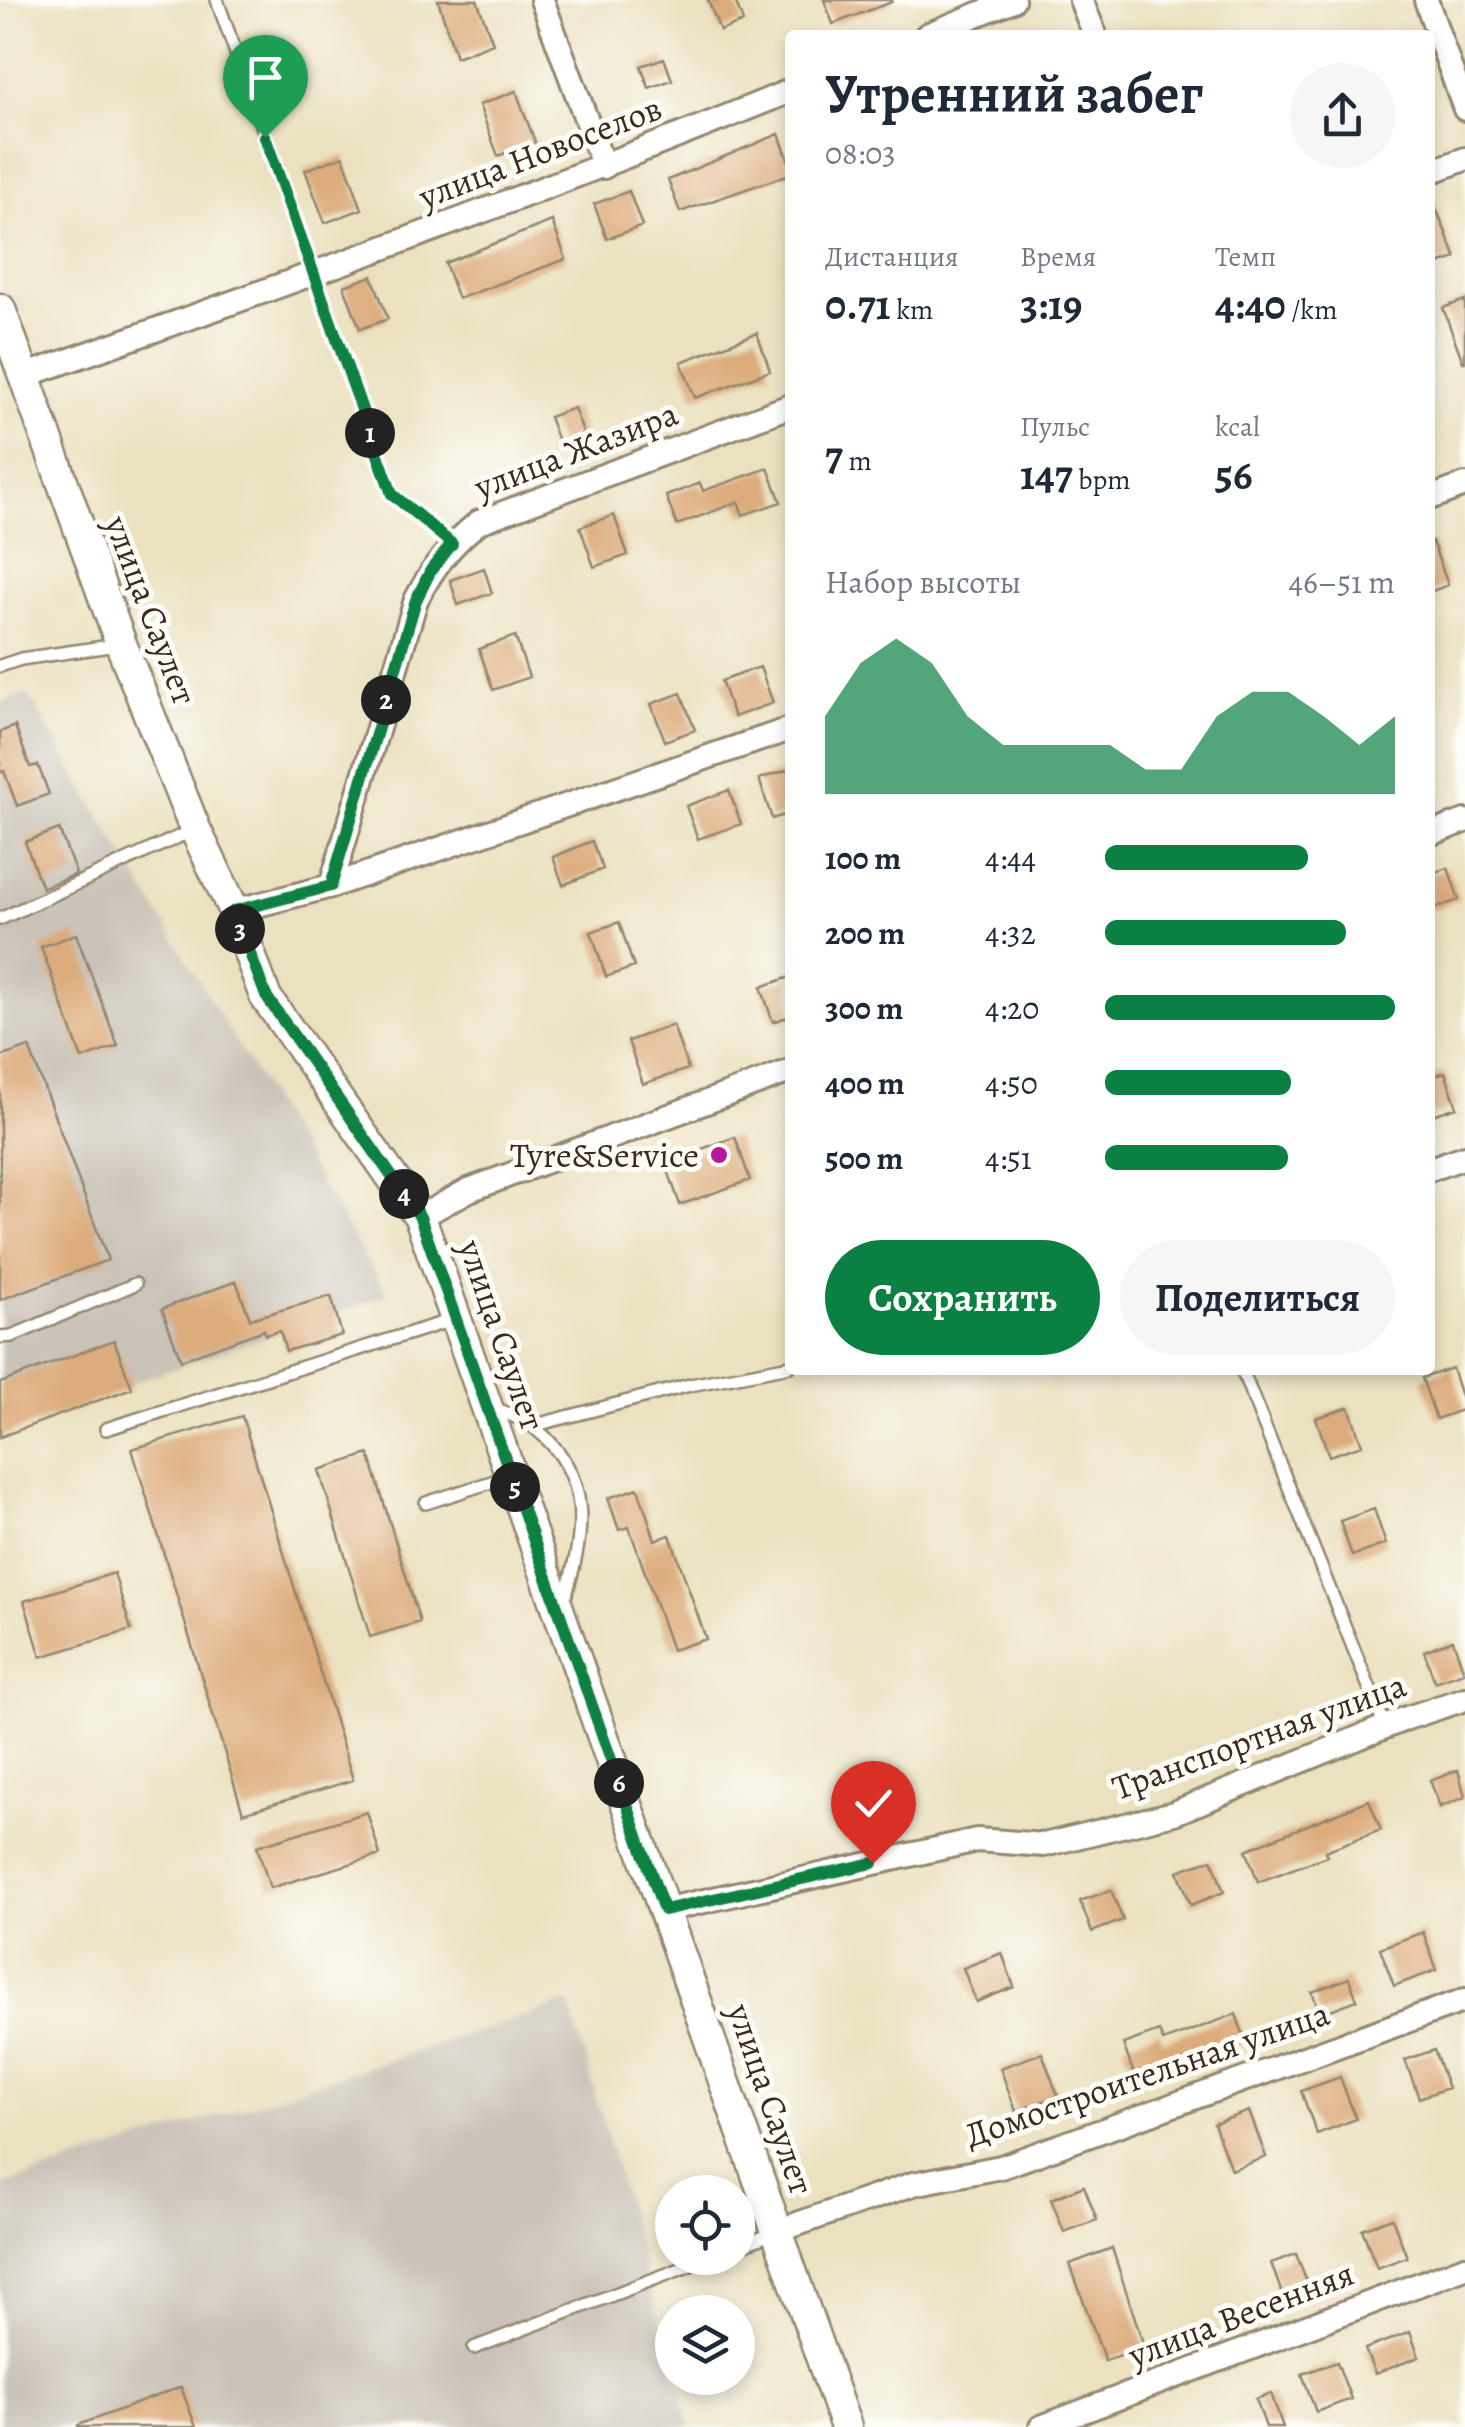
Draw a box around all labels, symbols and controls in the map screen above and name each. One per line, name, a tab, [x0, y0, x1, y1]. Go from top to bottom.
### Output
pin	[223, 35, 308, 138]
icon: arrive	[238, 50, 293, 105]
text: Утренний забег	[825, 56, 1203, 131]
button: share	[1290, 63, 1395, 168]
street label: улица Новоселов	[411, 84, 668, 221]
text: 08:03	[825, 131, 896, 175]
text: Дистанция	[825, 238, 959, 276]
text: Время	[1020, 238, 1096, 276]
text: Темп	[1215, 238, 1276, 276]
text: 0.71	[825, 276, 891, 333]
text: 3:19	[1020, 276, 1083, 333]
text: 4:40	[1215, 276, 1286, 333]
text: km	[891, 291, 933, 329]
text: /km	[1286, 291, 1338, 329]
street label: улица Жазира	[467, 389, 685, 511]
pin: 1	[345, 408, 395, 458]
text: Пульс	[1020, 408, 1090, 446]
text: kcal	[1215, 408, 1260, 446]
text: 1	[365, 414, 375, 452]
text: 7	[825, 427, 843, 484]
text: m	[843, 442, 872, 480]
text: 147	[1020, 446, 1073, 503]
text: 56	[1215, 446, 1253, 503]
text: bpm	[1073, 461, 1131, 499]
street label: улица Саулет	[93, 508, 209, 711]
text: Набор высоты	[825, 560, 1021, 604]
text: 46–51 m	[1289, 560, 1395, 604]
pin: 2	[361, 675, 411, 725]
text: 2	[379, 681, 393, 719]
text: 100 m	[825, 836, 901, 880]
text: 4:44	[985, 836, 1036, 880]
pin: 3	[215, 904, 265, 954]
text: 3	[234, 910, 246, 948]
text: 200 m	[825, 911, 905, 955]
text: 4:32	[985, 911, 1036, 955]
text: 300 m	[825, 986, 903, 1030]
text: 4:20	[985, 986, 1039, 1030]
text: 400 m	[825, 1061, 905, 1105]
text: 4:50	[985, 1061, 1038, 1105]
place label: Tyre&Service	[510, 1131, 699, 1179]
text: 500 m	[825, 1136, 903, 1180]
text: 4:51	[985, 1136, 1032, 1180]
marker: Tyre&Service	[708, 1144, 730, 1166]
pin: 4	[379, 1169, 429, 1219]
text: 4	[397, 1175, 411, 1213]
street label: улица Саулет	[447, 1232, 557, 1437]
button: Сохранить	[825, 1240, 1100, 1355]
button: Поделиться	[1120, 1240, 1395, 1355]
pin: 5	[490, 1462, 540, 1512]
text: 5	[509, 1468, 521, 1506]
street label: Транспортная улица	[1105, 1661, 1413, 1811]
pin: 6	[594, 1758, 644, 1808]
pin	[831, 1761, 916, 1864]
text: 6	[612, 1764, 626, 1802]
icon: check	[846, 1776, 901, 1831]
street label: Домостроительная улица	[958, 1989, 1336, 2159]
street label: улица Саулет	[716, 1996, 826, 2201]
map controls	[655, 2175, 755, 2395]
button: locate	[655, 2175, 755, 2275]
street label: улица Весенняя	[1120, 2249, 1361, 2379]
button: layers	[655, 2295, 755, 2395]

